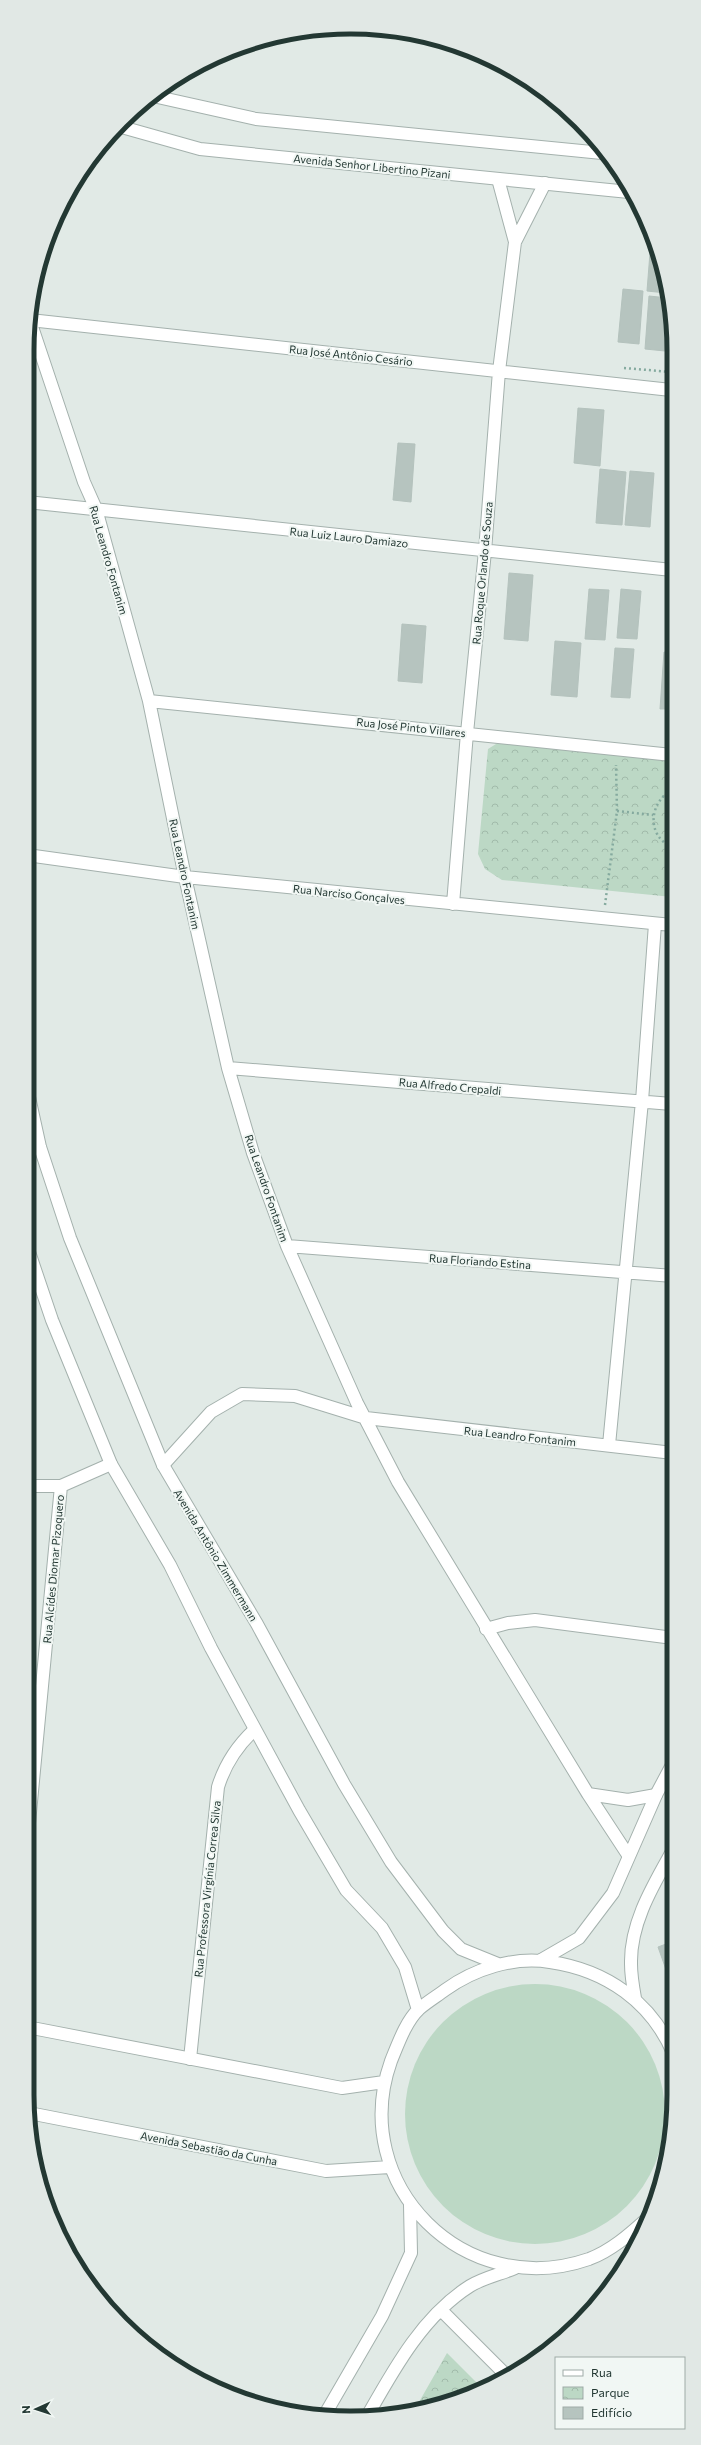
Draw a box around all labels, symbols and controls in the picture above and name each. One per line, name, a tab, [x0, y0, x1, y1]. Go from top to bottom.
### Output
street label: Avenida Senhor Libertino Pizani	[293, 151, 451, 181]
street label: Rua José Antônio Cesário	[288, 342, 414, 369]
street label: Rua Roque Orlando de Souza	[469, 501, 495, 645]
street label: Rua Leandro Fontanim	[87, 504, 131, 616]
street label: Rua Luiz Lauro Damiazo	[289, 524, 409, 550]
street label: Rua José Pinto Villares	[356, 715, 466, 740]
street label: Rua Leandro Fontanim	[167, 818, 203, 930]
street label: Rua Narciso Gonçalves	[292, 882, 406, 906]
street label: Rua Alfredo Crepaldi	[398, 1075, 502, 1097]
street label: Rua Leandro Fontanim	[243, 1133, 291, 1243]
street label: Rua Floriando Estina	[429, 1251, 531, 1271]
street label: Rua Leandro Fontanim	[463, 1424, 577, 1448]
street label: Avenida Antônio Zimmermann	[171, 1486, 261, 1624]
street label: Rua Alcídes Diomar Pizoquero	[40, 1494, 66, 1644]
street label: Rua Professora Virgínia Correa Silva	[191, 1800, 223, 1978]
street label: Avenida Sebastião da Cunha	[139, 2128, 279, 2168]
legend	[555, 2357, 685, 2429]
text: Rua	[591, 2365, 612, 2379]
text: Parque	[591, 2385, 629, 2399]
north arrow	[16, 2389, 56, 2429]
text: N	[19, 2405, 32, 2414]
text: Edifício	[591, 2405, 632, 2419]

